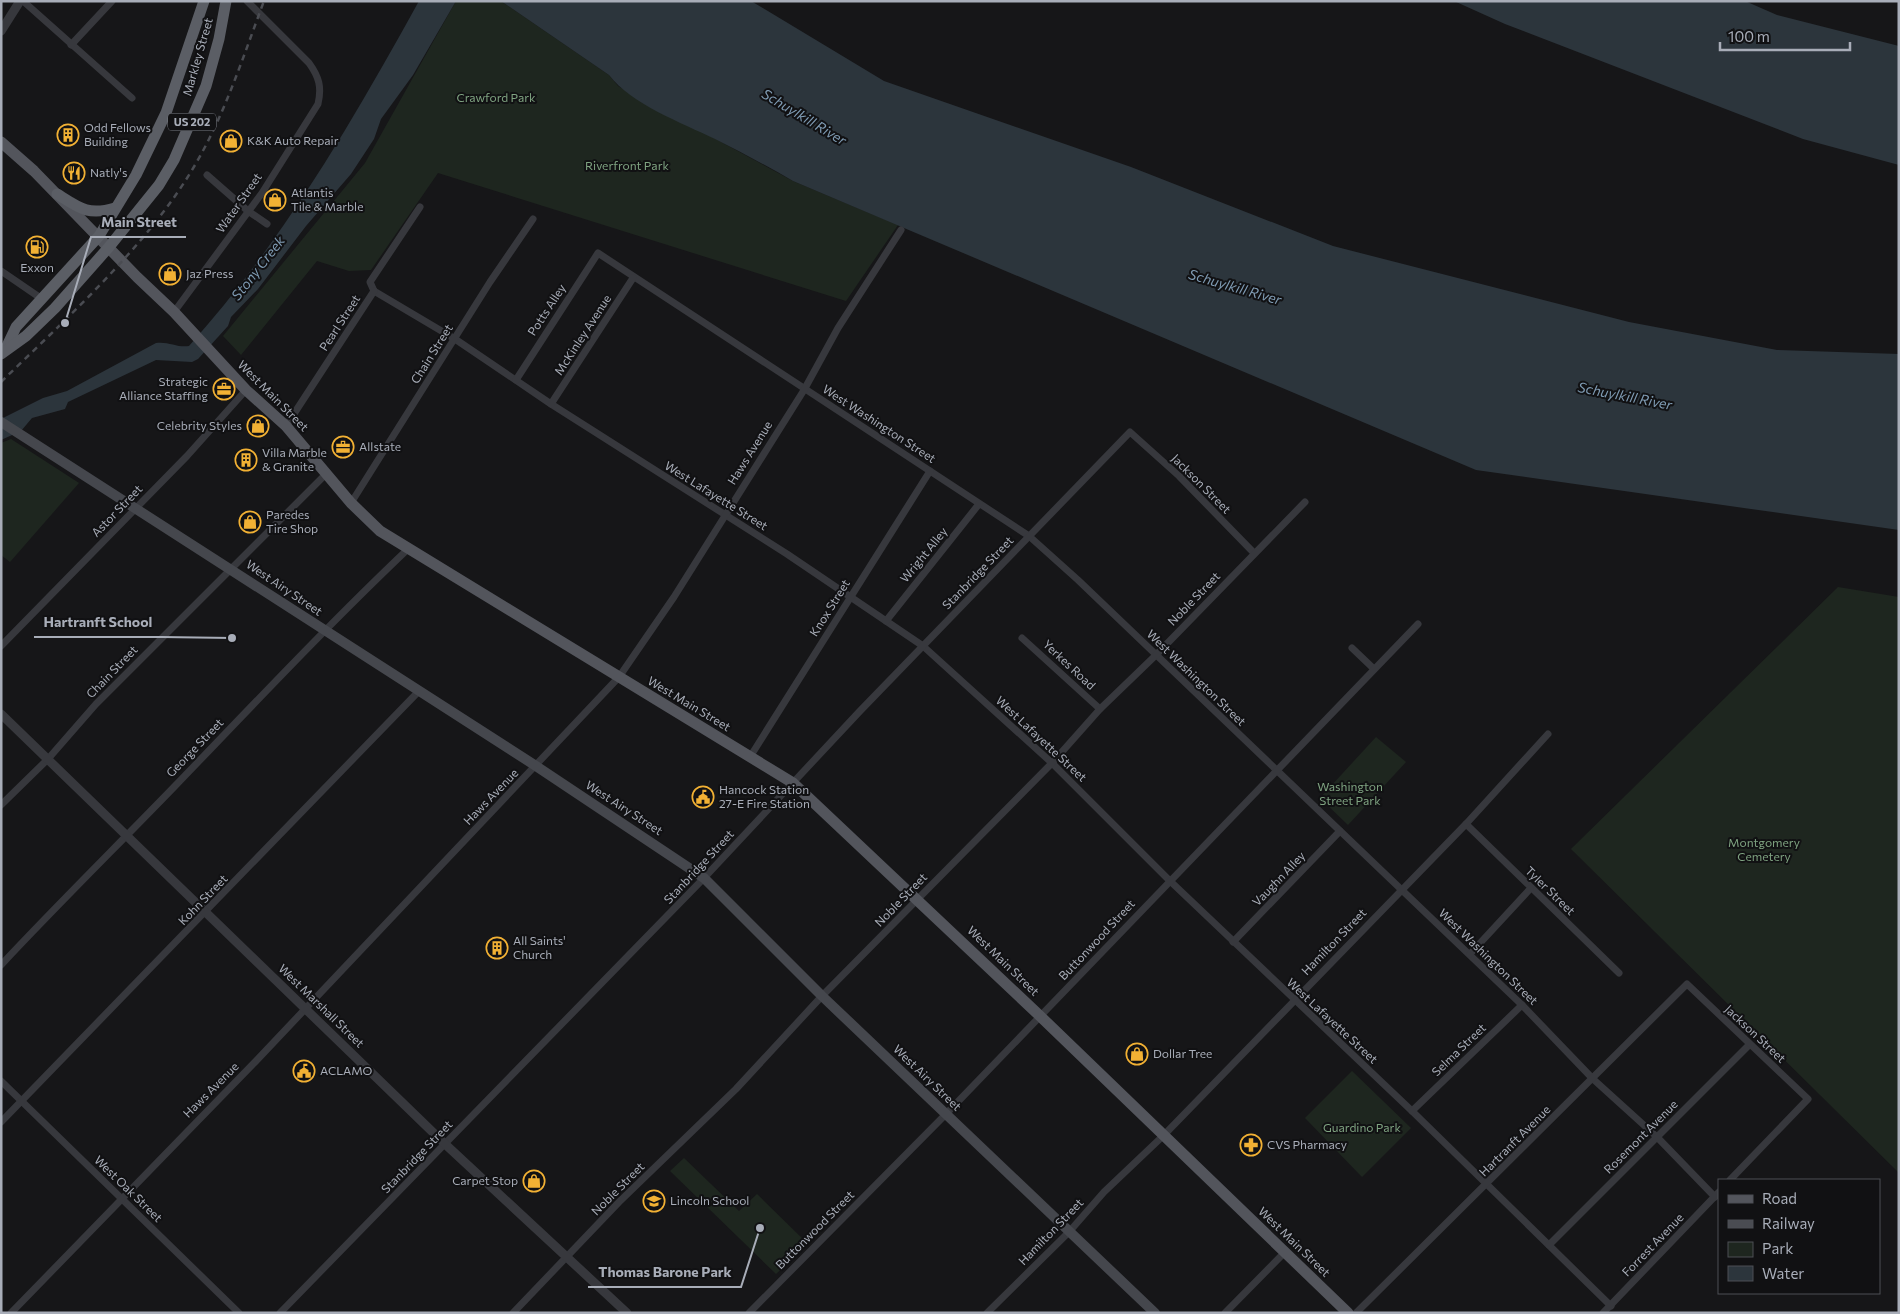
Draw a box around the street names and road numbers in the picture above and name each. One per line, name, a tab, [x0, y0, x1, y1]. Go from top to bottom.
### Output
street label: Markley Street	[179, 16, 215, 97]
road number: US 202	[168, 114, 216, 130]
street label: Water Street	[212, 170, 264, 235]
street label: Potts Alley	[524, 281, 568, 338]
street label: Pearl Street	[316, 292, 362, 353]
street label: McKinley Avenue	[551, 292, 613, 377]
street label: Chain Street	[407, 321, 455, 386]
street label: West Main Street	[235, 357, 312, 434]
street label: West Washington Street	[820, 381, 939, 465]
street label: Haws Avenue	[724, 418, 774, 487]
street label: Jackson Street	[1168, 451, 1234, 517]
street label: West Lafayette Street	[662, 458, 771, 533]
street label: Astor Street	[88, 481, 145, 539]
street label: Wright Alley	[897, 524, 950, 585]
street label: Stanbridge Street	[939, 533, 1016, 612]
street label: West Airy Street	[244, 556, 325, 618]
street label: Noble Street	[1164, 569, 1222, 628]
street label: Knox Street	[806, 576, 852, 639]
street label: West Washington Street	[1144, 626, 1249, 728]
street label: Yerkes Road	[1041, 637, 1099, 692]
street label: Chain Street	[83, 642, 140, 700]
street label: West Main Street	[646, 673, 734, 733]
street label: West Lafayette Street	[993, 693, 1090, 784]
street label: George Street	[163, 715, 226, 780]
street label: Haws Avenue	[460, 765, 520, 827]
street label: West Airy Street	[583, 777, 666, 837]
street label: Stanbridge Street	[660, 826, 736, 906]
street label: Vaughn Alley	[1249, 848, 1308, 908]
street label: Tyler Street	[1523, 863, 1578, 917]
street label: Noble Street	[871, 870, 929, 929]
street label: Kohn Street	[175, 871, 230, 927]
street label: Buttonwood Street	[1055, 896, 1137, 982]
street label: Hamilton Street	[1298, 905, 1369, 977]
street label: West Washington Street	[1436, 905, 1541, 1007]
street label: West Main Street	[965, 923, 1042, 998]
street label: West Marshall Street	[276, 961, 367, 1050]
street label: West Lafayette Street	[1284, 975, 1381, 1066]
street label: Jackson Street	[1722, 1002, 1789, 1066]
street label: Selma Street	[1428, 1020, 1488, 1078]
street label: West Airy Street	[891, 1041, 965, 1113]
street label: Haws Avenue	[180, 1059, 241, 1120]
street label: Rosemont Avenue	[1601, 1097, 1680, 1176]
street label: Hartranft Avenue	[1476, 1102, 1553, 1179]
street label: Stanbridge Street	[378, 1117, 455, 1196]
street label: West Oak Street	[92, 1152, 166, 1224]
street label: Noble Street	[588, 1159, 647, 1218]
street label: Buttonwood Street	[772, 1187, 856, 1271]
street label: Hamilton Street	[1015, 1195, 1086, 1267]
street label: West Main Street	[1256, 1204, 1333, 1279]
street label: Forrest Avenue	[1619, 1210, 1686, 1279]

